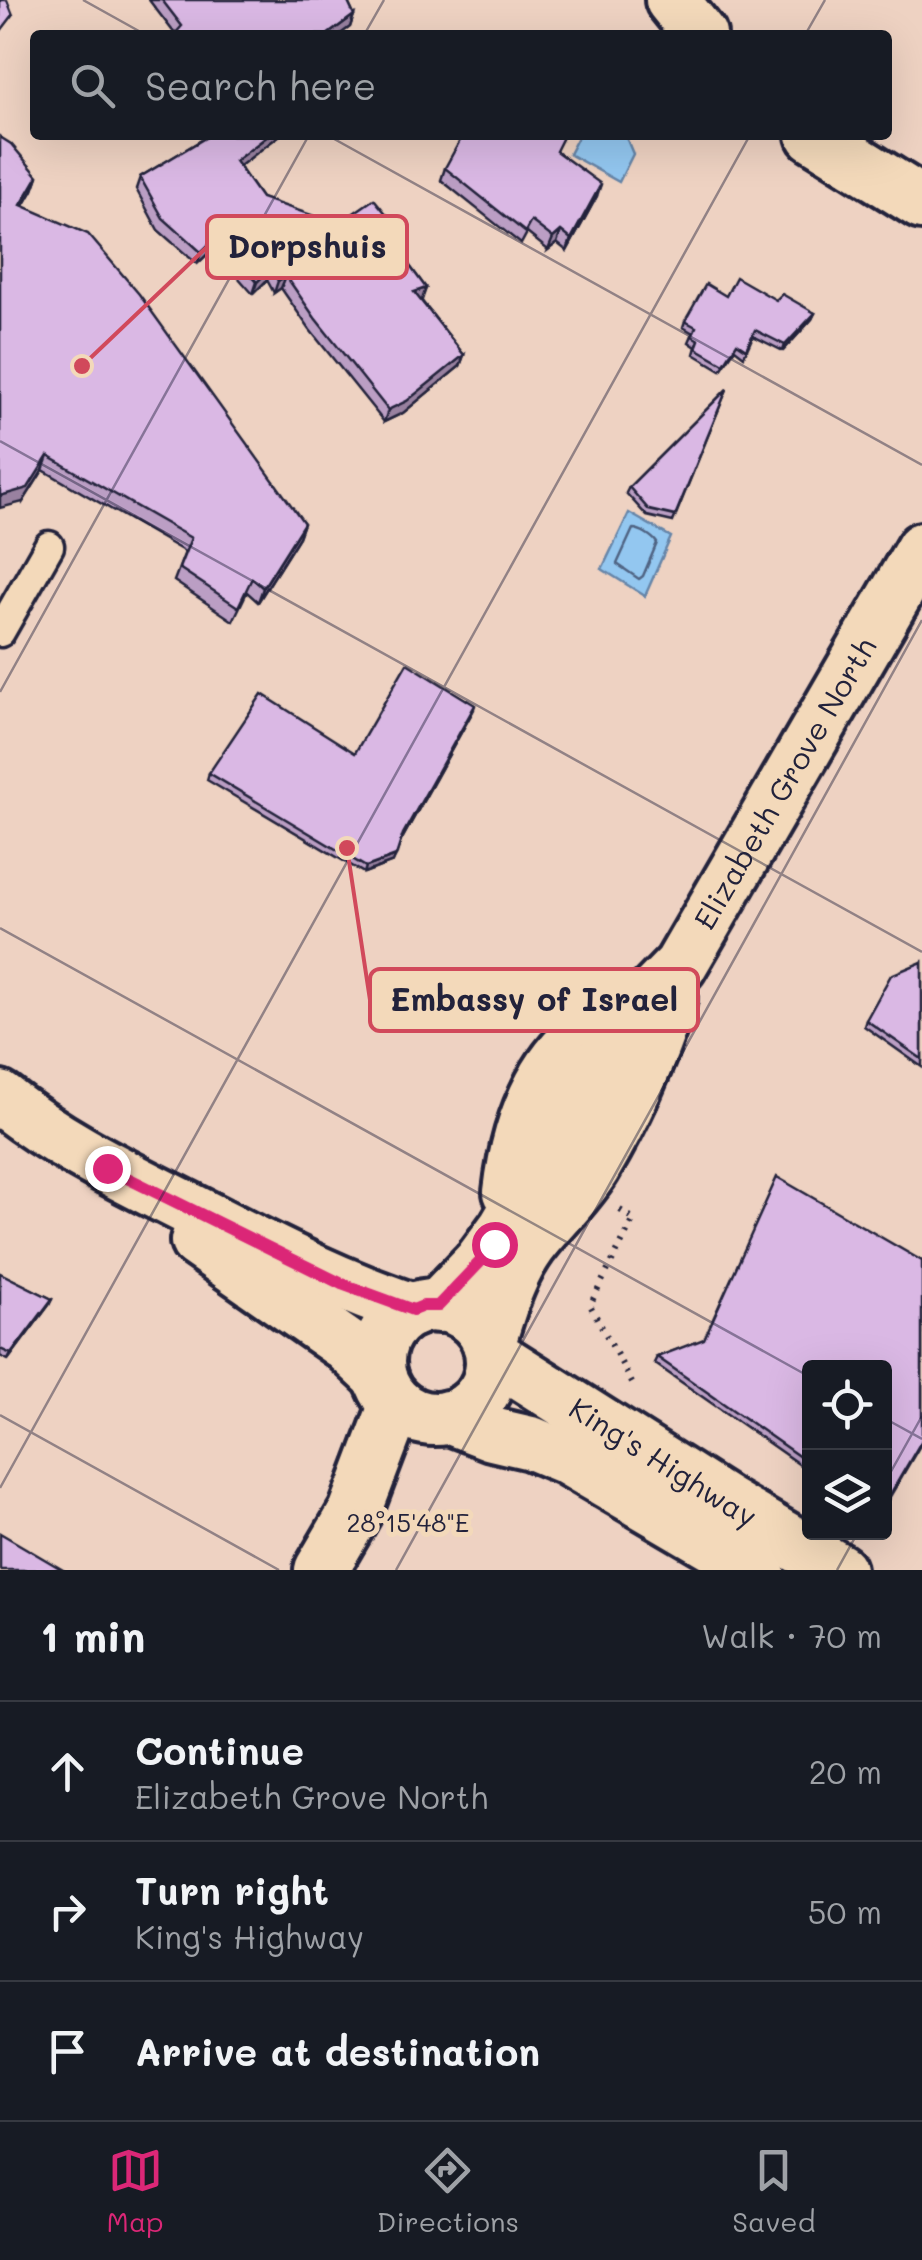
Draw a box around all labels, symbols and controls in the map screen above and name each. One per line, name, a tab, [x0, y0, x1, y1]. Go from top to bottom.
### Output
search box	[30, 30, 892, 140]
icon: search	[65, 58, 120, 113]
text: Search here	[145, 60, 376, 110]
callout: Dorpshuis	[207, 216, 407, 278]
text: Dorpshuis	[227, 224, 387, 266]
street label: Elizabeth Grove North	[684, 630, 884, 936]
callout: Embassy of Israel	[370, 969, 698, 1031]
text: Embassy of Israel	[390, 977, 678, 1020]
route end	[85, 1146, 131, 1192]
route start	[472, 1222, 518, 1268]
map controls	[802, 1360, 892, 1540]
button: locate	[802, 1360, 892, 1450]
street label: King's Highway	[562, 1387, 765, 1535]
button: layers	[802, 1450, 892, 1540]
text: 28°15'48"E	[347, 1506, 469, 1538]
text: 1 min	[40, 1608, 145, 1663]
text: Walk · 70 m	[701, 1614, 882, 1656]
text: Continue	[135, 1725, 304, 1775]
icon: ahead	[40, 1744, 95, 1799]
text: 20 m	[809, 1750, 882, 1792]
text: Elizabeth Grove North	[135, 1775, 488, 1817]
text: Turn right	[135, 1865, 329, 1915]
icon: right	[40, 1884, 95, 1939]
text: 50 m	[808, 1890, 882, 1932]
text: King's Highway	[135, 1915, 364, 1957]
icon: arrive	[40, 2024, 95, 2079]
text: Arrive at destination	[135, 2026, 540, 2076]
tab: Map	[107, 2143, 164, 2239]
tab: Directions	[377, 2143, 519, 2239]
tab: Saved	[732, 2143, 815, 2239]

